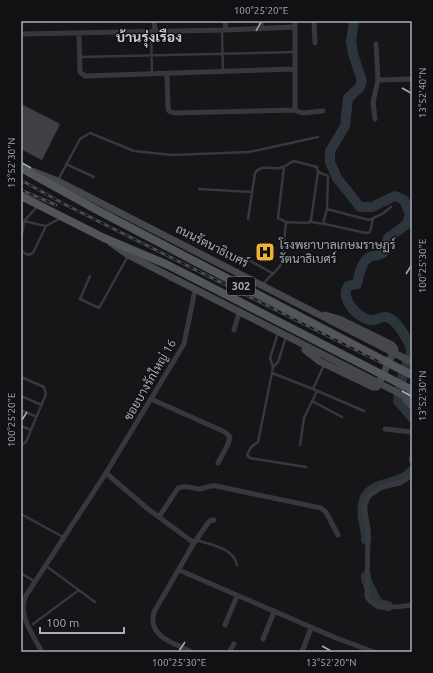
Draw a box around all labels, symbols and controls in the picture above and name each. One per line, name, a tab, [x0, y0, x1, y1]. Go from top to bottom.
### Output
text: 100°25'20"E	[234, 5, 289, 16]
district label: บ้านรุ่งเรือง	[116, 28, 182, 48]
text: 13°52'40"N	[417, 68, 428, 118]
text: 13°52'30"N	[6, 138, 17, 188]
street label: ถนนรัตนาธิเบศร์	[174, 221, 251, 270]
place label: โรงพยาบาลเกษมราษฏร์ รัตนาธิเบศร์	[278, 237, 396, 265]
text: 100°25'30"E	[417, 238, 428, 293]
hospital icon: โรงพยาบาลเกษมราษฏร์ รัตนาธิเบศร์	[254, 241, 276, 263]
road number: 302	[227, 277, 255, 295]
street label: ซอยบางรักใหญ่ 16	[120, 336, 179, 423]
text: 13°52'30"N	[417, 371, 428, 421]
text: 100°25'20"E	[6, 392, 17, 447]
scale bar	[40, 609, 124, 635]
text: 100 m	[46, 616, 79, 629]
text: 100°25'30"E	[152, 657, 207, 668]
text: 13°52'20"N	[306, 657, 356, 668]

